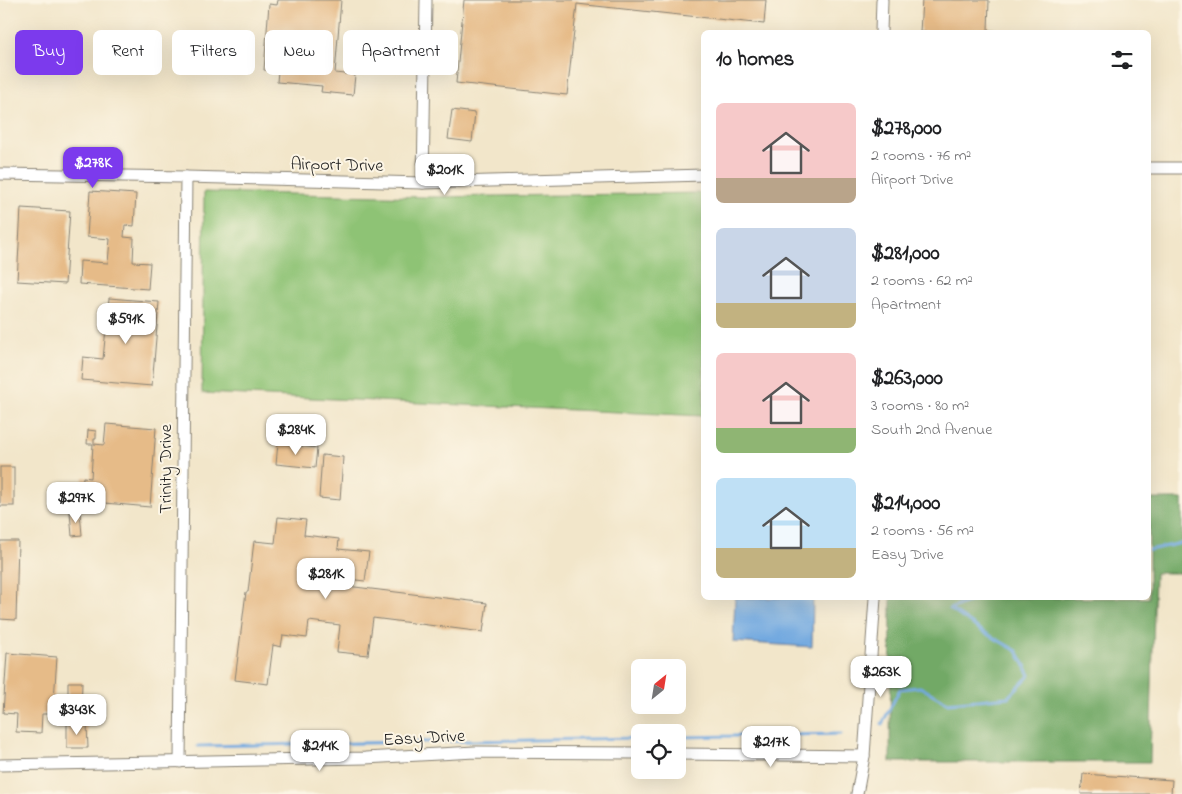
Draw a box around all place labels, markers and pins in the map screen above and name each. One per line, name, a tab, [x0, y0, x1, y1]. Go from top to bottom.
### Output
pin: $278K	[58, 146, 128, 189]
pin: $201K	[410, 154, 480, 196]
pin: $591K	[91, 302, 161, 345]
pin: $284K	[261, 414, 331, 456]
pin: $297K	[41, 482, 111, 524]
pin: $281K	[291, 558, 361, 600]
pin: $263K	[846, 656, 916, 698]
pin: $343K	[42, 694, 112, 736]
pin: $217K	[736, 726, 806, 768]
pin: $214K	[285, 730, 355, 772]

